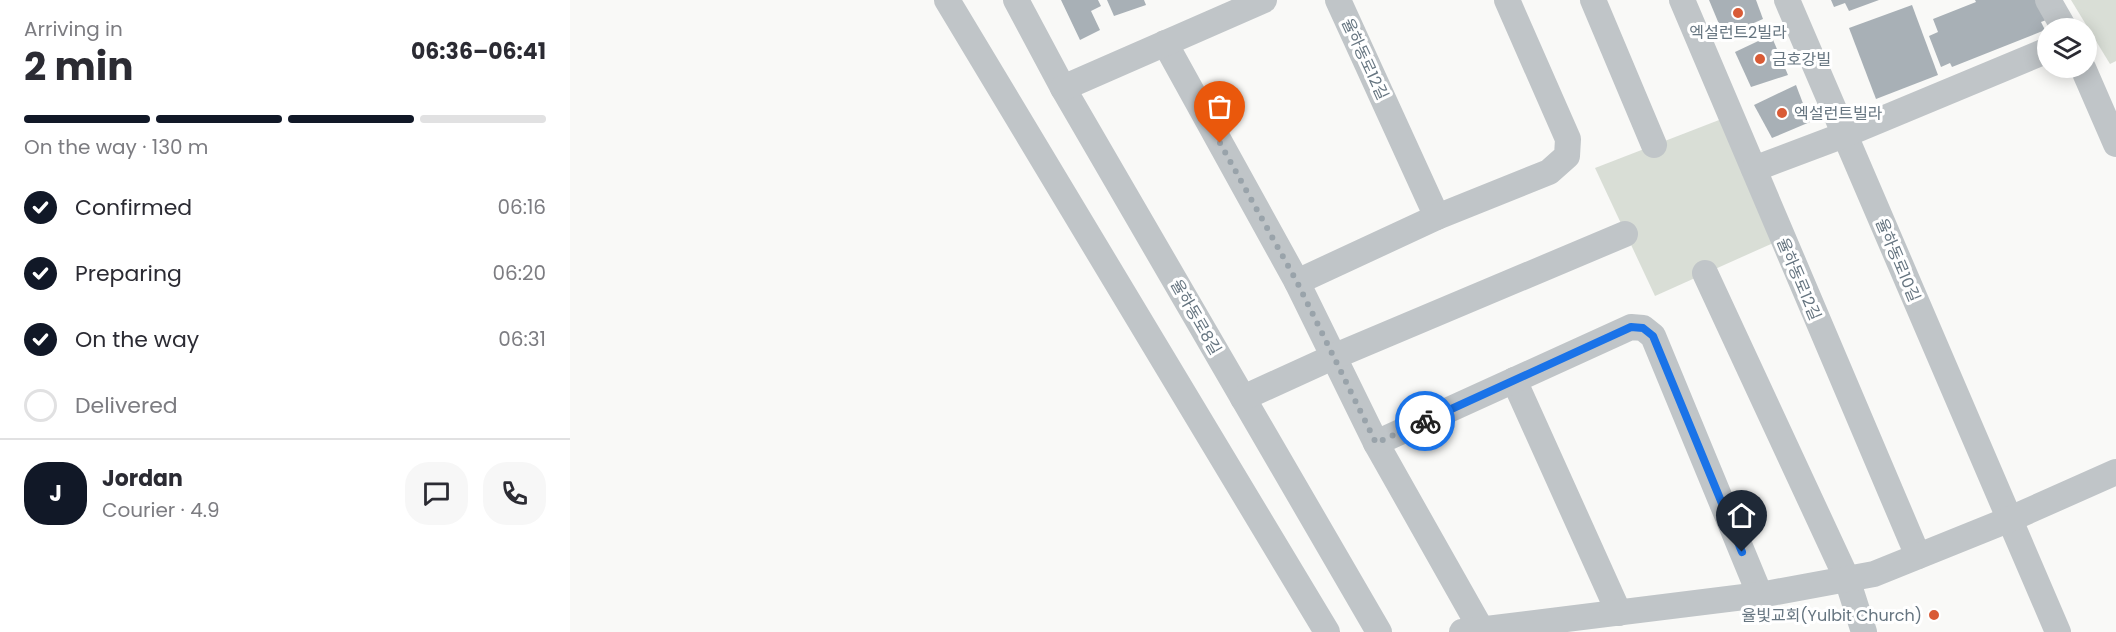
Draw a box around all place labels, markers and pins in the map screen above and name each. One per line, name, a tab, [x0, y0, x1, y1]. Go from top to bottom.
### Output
marker: 엑설런트2빌라	[1731, 6, 1745, 20]
place label: 엑설런트2빌라	[1689, 21, 1787, 44]
place label: 금호강빌	[1772, 48, 1831, 71]
marker: 금호강빌	[1753, 52, 1767, 66]
pin	[1194, 81, 1245, 143]
place label: 엑설런트빌라	[1794, 102, 1883, 125]
marker: 엑설런트빌라	[1775, 106, 1789, 120]
pin	[1716, 490, 1767, 552]
place label: 율빛교회(Yulbit Church)	[1741, 604, 1922, 627]
marker: 율빛교회(Yulbit Church)	[1927, 608, 1941, 622]

